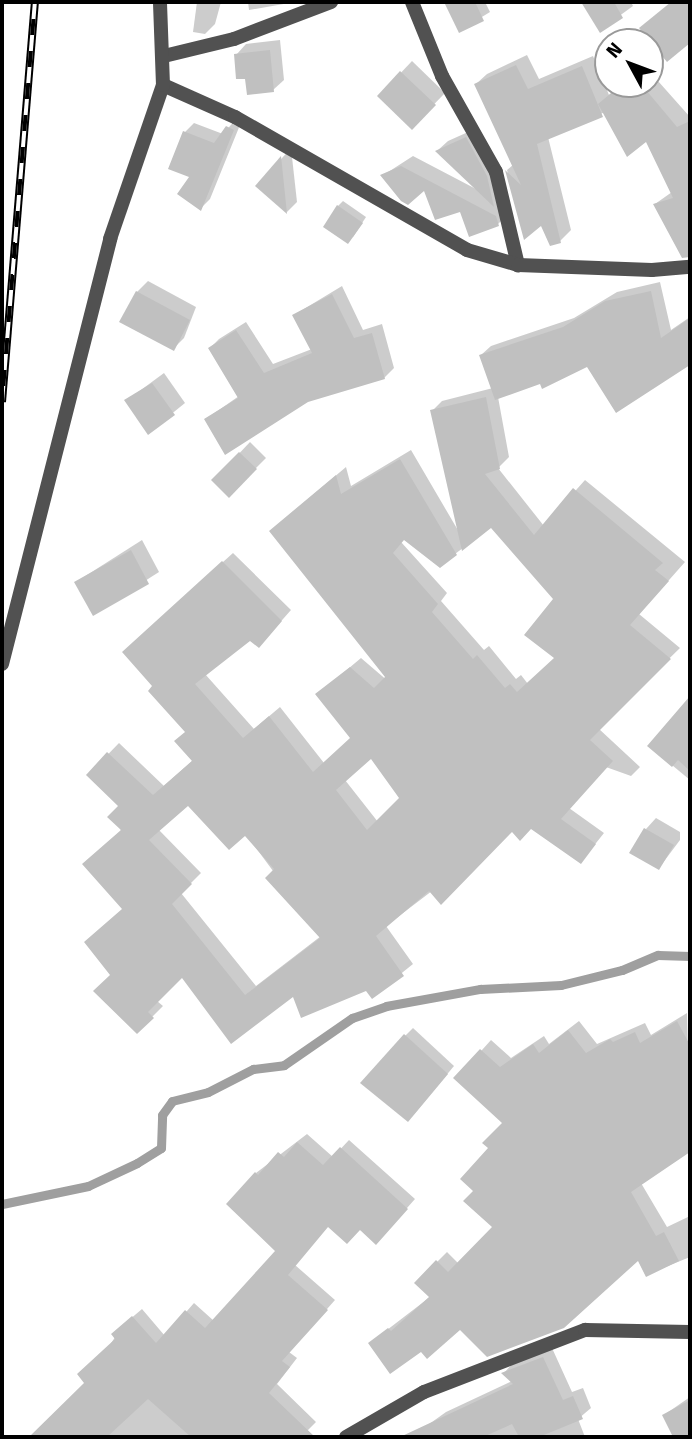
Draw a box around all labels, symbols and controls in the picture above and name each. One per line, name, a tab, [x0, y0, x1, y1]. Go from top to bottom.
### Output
north arrow	[594, 28, 664, 98]
text: N	[601, 38, 627, 63]

